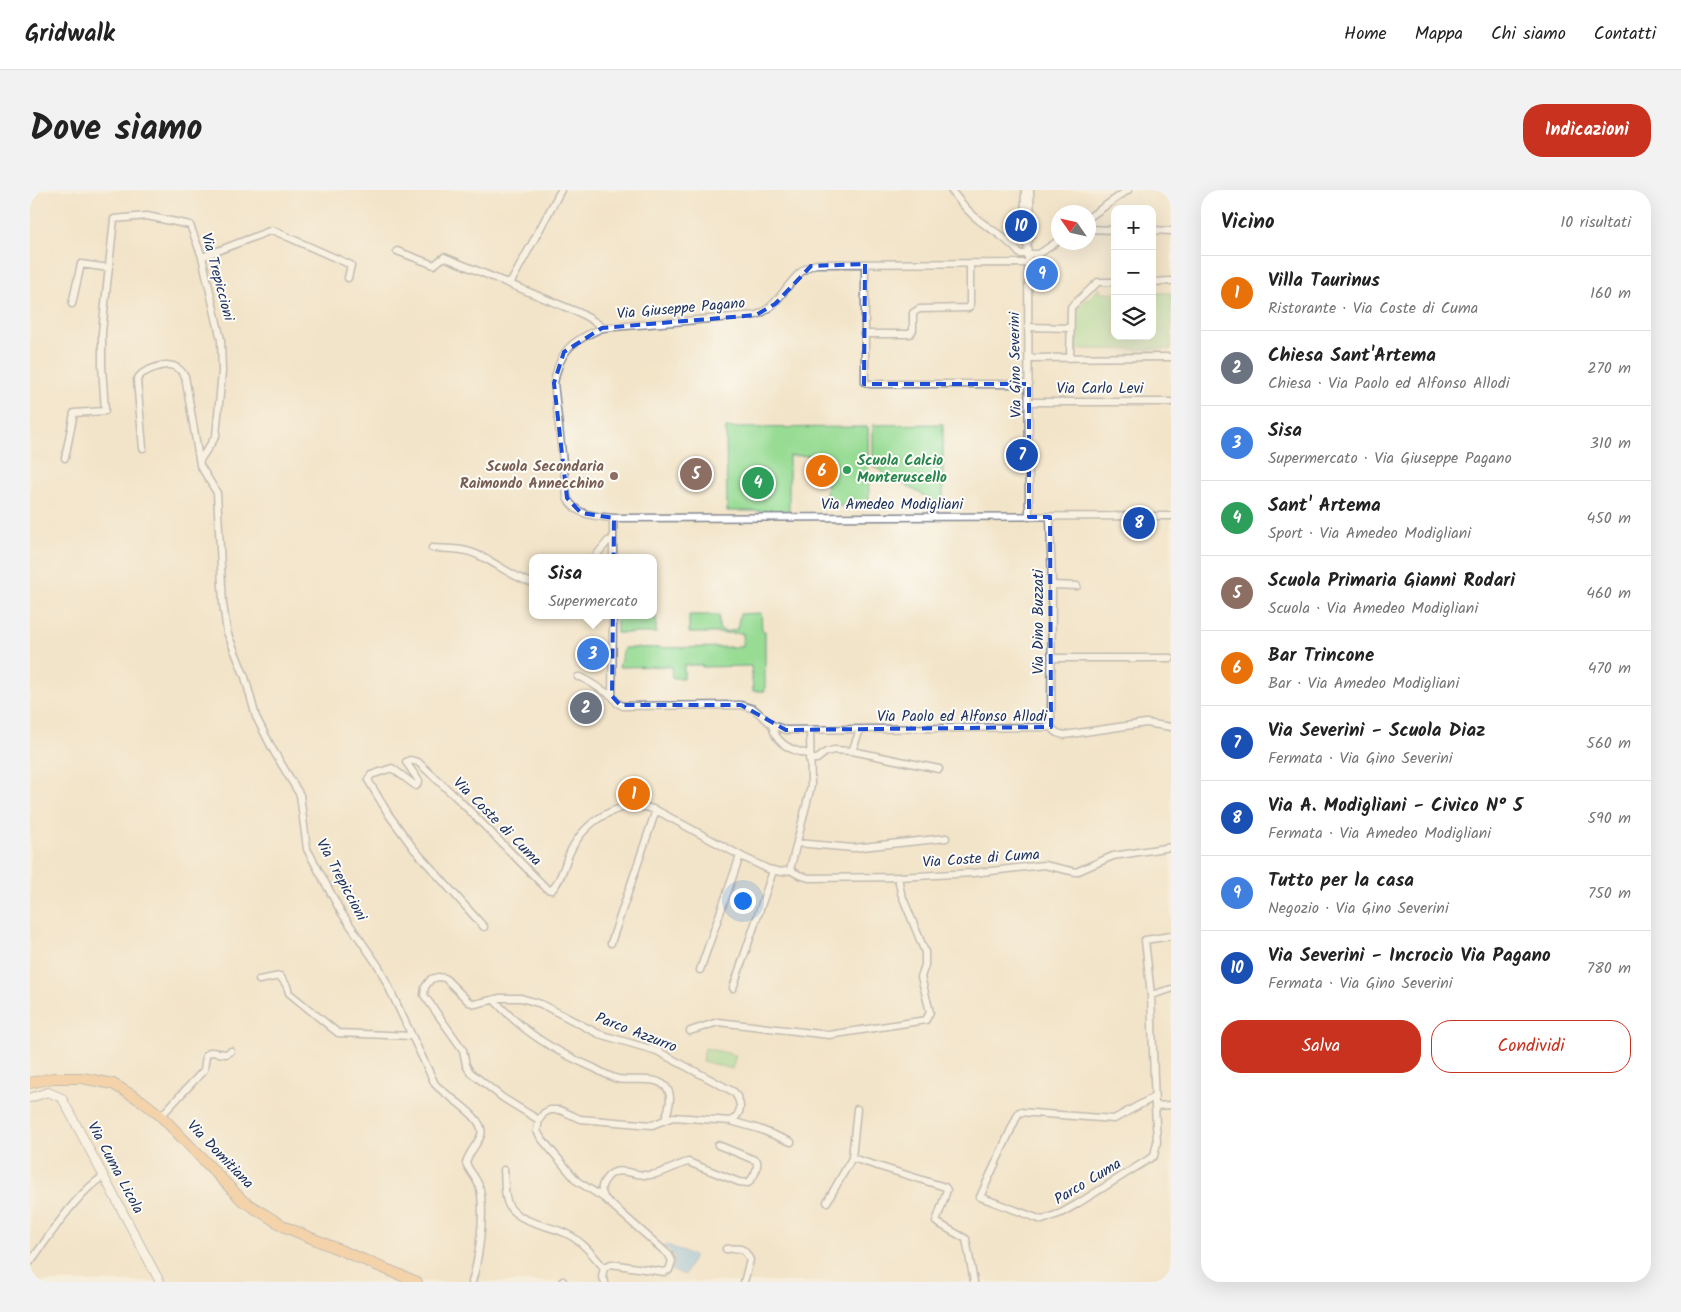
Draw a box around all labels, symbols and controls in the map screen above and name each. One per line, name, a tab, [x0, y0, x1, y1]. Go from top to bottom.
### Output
text: Gridwalk	[25, 15, 115, 54]
text: Home	[1344, 20, 1387, 49]
text: Mappa	[1415, 20, 1463, 49]
text: Chi siamo	[1491, 20, 1566, 49]
text: Contatti	[1594, 20, 1656, 49]
text: Dove siamo	[30, 102, 203, 158]
button: Indicazioni	[1523, 104, 1651, 157]
north arrow	[1051, 205, 1096, 250]
map controls	[1111, 205, 1156, 340]
button: +	[1111, 205, 1156, 250]
text: Vicino	[1221, 206, 1275, 239]
pin: 10	[1005, 207, 1037, 245]
text: 10 risultati	[1560, 210, 1631, 235]
street label: Via Trepiccioni	[194, 230, 241, 325]
button: −	[1111, 250, 1156, 295]
pin: 9	[1026, 255, 1058, 293]
text: Villa Taurinus	[1268, 266, 1380, 296]
text: 1	[1235, 281, 1239, 306]
text: 160 m	[1590, 281, 1631, 306]
street label: Via Giuseppe Pagano	[616, 291, 746, 327]
button: layers	[1111, 295, 1156, 340]
text: Ristorante · Via Coste di Cuma	[1268, 296, 1478, 321]
street label: Via Gino Severini	[1003, 310, 1029, 418]
text: Chiesa Sant'Artema	[1268, 341, 1436, 371]
text: 2	[1232, 356, 1242, 381]
text: 270 m	[1587, 356, 1631, 381]
text: Chiesa · Via Paolo ed Alfonso Allodi	[1268, 371, 1510, 396]
street label: Via Carlo Levi	[1057, 377, 1145, 401]
text: Sisa	[1268, 416, 1302, 446]
text: 3	[1233, 431, 1241, 456]
text: 310 m	[1590, 431, 1631, 456]
pin: 7	[1006, 436, 1038, 474]
text: Supermercato · Via Giuseppe Pagano	[1268, 446, 1512, 471]
place label: Scuola Calcio Monteruscello	[857, 449, 947, 490]
pin: 6	[806, 452, 838, 490]
place label: Scuola Secondaria Raimondo Annecchino	[460, 455, 604, 496]
pin: 5	[680, 455, 712, 493]
pin: 4	[742, 464, 774, 502]
marker: Scuola Calcio Monteruscello	[841, 464, 853, 476]
marker: Scuola Secondaria Raimondo Annecchino	[608, 470, 620, 482]
text: Sant' Artema	[1268, 491, 1381, 521]
street label: Via Amedeo Modigliani	[821, 493, 964, 517]
pin: 8	[1123, 504, 1155, 542]
text: 4	[1233, 506, 1241, 531]
text: 450 m	[1586, 506, 1631, 531]
text: Sport · Via Amedeo Modigliani	[1268, 521, 1471, 546]
popup	[529, 554, 657, 619]
text: Sisa	[548, 559, 582, 589]
text: Scuola Primaria Gianni Rodari	[1268, 566, 1515, 596]
street label: Via Dino Buzzati	[1027, 568, 1051, 675]
text: 5	[1233, 581, 1241, 606]
text: 460 m	[1586, 581, 1631, 606]
text: Supermercato	[548, 589, 638, 614]
text: Scuola · Via Amedeo Modigliani	[1268, 596, 1478, 621]
pin: 3	[577, 635, 609, 673]
text: Bar Trincone	[1268, 641, 1374, 671]
text: 6	[1233, 656, 1241, 681]
text: 470 m	[1588, 656, 1631, 681]
text: Bar · Via Amedeo Modigliani	[1268, 671, 1459, 696]
pin: 2	[570, 689, 602, 727]
street label: Via Paolo ed Alfonso Allodi	[877, 705, 1048, 729]
text: Via Severini - Scuola Diaz	[1268, 716, 1485, 746]
text: 7	[1233, 731, 1241, 756]
text: 560 m	[1586, 731, 1631, 756]
text: Fermata · Via Gino Severini	[1268, 746, 1453, 771]
street label: Via Coste di Cuma	[447, 772, 547, 872]
pin: 1	[618, 775, 650, 813]
text: Via A. Modigliani - Civico N° 5	[1268, 791, 1523, 821]
text: 8	[1232, 806, 1242, 831]
text: 590 m	[1587, 806, 1631, 831]
text: Fermata · Via Amedeo Modigliani	[1268, 821, 1491, 846]
street label: Via Trepiccioni	[309, 834, 373, 927]
street label: Via Coste di Cuma	[922, 843, 1040, 875]
text: Tutto per la casa	[1268, 866, 1414, 896]
text: 9	[1233, 881, 1241, 906]
text: 750 m	[1588, 881, 1631, 906]
your location	[730, 888, 756, 914]
text: Negozio · Via Gino Severini	[1268, 896, 1449, 921]
text: Via Severini - Incrocio Via Pagano	[1268, 941, 1551, 971]
text: 10	[1230, 956, 1244, 981]
text: 780 m	[1587, 956, 1631, 981]
text: Fermata · Via Gino Severini	[1268, 971, 1453, 996]
street label: Parco Azzurro	[592, 1006, 681, 1060]
button: Salva	[1221, 1020, 1421, 1073]
button: Condividi	[1431, 1020, 1631, 1073]
street label: Via Domitiana	[181, 1115, 259, 1195]
street label: Via Cuma Licola	[81, 1117, 149, 1219]
street label: Parco Cuma	[1050, 1152, 1126, 1212]

